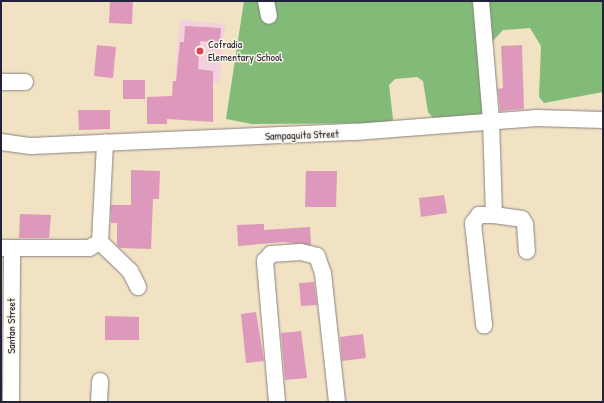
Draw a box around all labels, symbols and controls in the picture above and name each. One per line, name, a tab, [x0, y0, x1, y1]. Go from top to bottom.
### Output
place label: Cofradia Elementary School	[208, 38, 282, 64]
marker: Cofradia Elementary School	[195, 46, 205, 56]
street label: Sampaguita Street	[265, 127, 339, 143]
street label: Santan Street	[4, 298, 18, 354]

